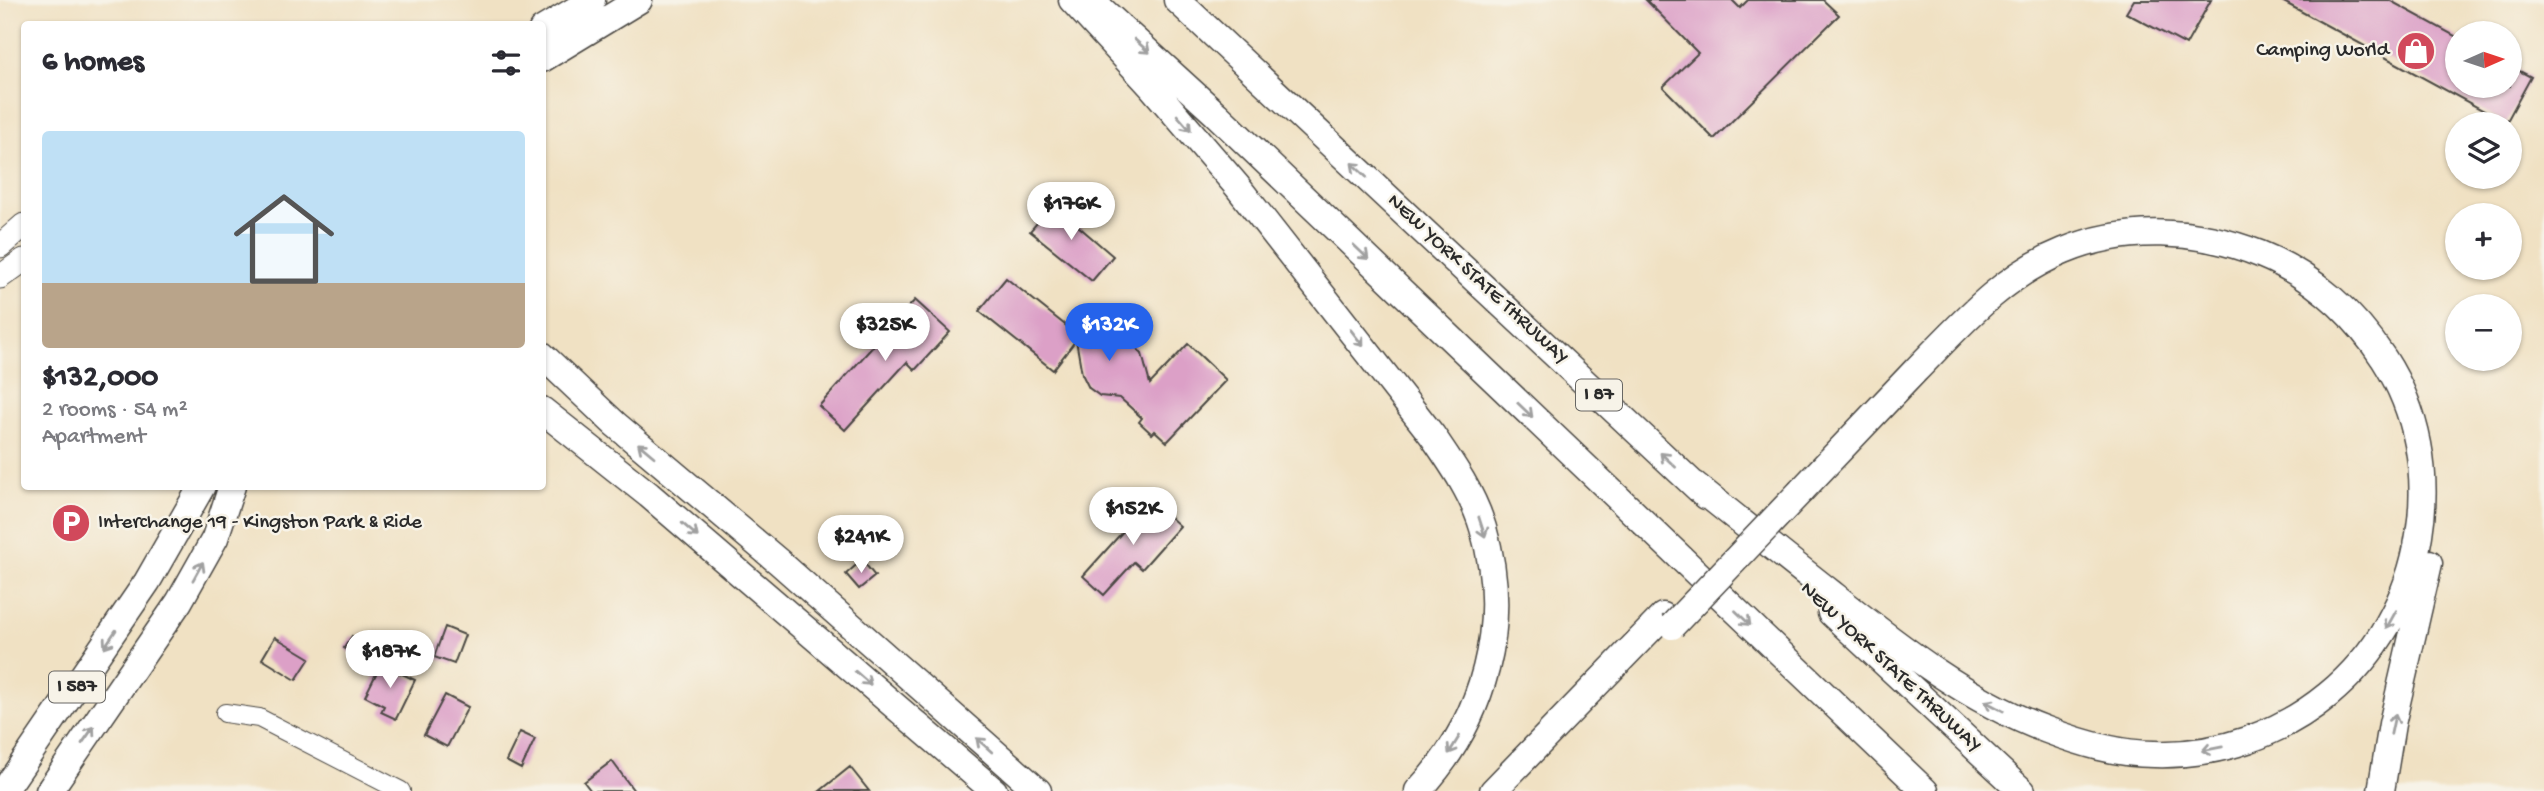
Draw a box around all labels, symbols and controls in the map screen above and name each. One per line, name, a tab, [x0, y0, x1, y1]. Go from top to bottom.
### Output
north arrow	[2445, 21, 2522, 98]
map controls	[2445, 21, 2522, 371]
shop icon: Camping World	[2395, 30, 2437, 72]
one-way arrow	[1133, 37, 1150, 54]
place label: Camping World	[2256, 39, 2391, 64]
icon: filters	[487, 44, 525, 82]
text: 6 homes	[42, 46, 144, 81]
button: layers	[2445, 112, 2522, 189]
one-way arrow	[1176, 114, 1192, 132]
one-way arrow	[1351, 161, 1368, 178]
icon: home	[221, 176, 347, 302]
pin: $176K	[1022, 182, 1120, 242]
street label: NEW YORK STATE THRUWAY	[1381, 189, 1573, 371]
text: $176K	[1043, 191, 1099, 218]
button: +	[2445, 203, 2522, 280]
one-way arrow	[1352, 244, 1369, 261]
button: −	[2445, 294, 2522, 371]
pin: $325K	[836, 304, 934, 363]
pin: $132K	[1060, 304, 1158, 363]
text: $325K	[856, 312, 914, 339]
text: $132K	[1081, 312, 1137, 339]
one-way arrow	[1350, 329, 1365, 347]
text: $132,000	[42, 362, 158, 397]
road number: I 87	[1576, 380, 1622, 410]
text: 2 rooms · 54 m²	[42, 397, 188, 424]
one-way arrow	[1516, 401, 1533, 418]
text: Apartment	[42, 424, 146, 451]
one-way arrow	[637, 442, 655, 458]
one-way arrow	[1660, 451, 1677, 468]
pin: $152K	[1084, 488, 1182, 547]
text: $152K	[1105, 496, 1161, 523]
parking icon: Interchange 19 - Kingston Park & Ride	[50, 502, 92, 544]
place label: Interchange 19 - Kingston Park & Ride	[98, 511, 423, 536]
pin: $241K	[812, 516, 910, 575]
one-way arrow	[1476, 516, 1489, 538]
one-way arrow	[681, 522, 699, 538]
text: $241K	[834, 524, 888, 551]
one-way arrow	[191, 561, 205, 581]
street label: NEW YORK STATE THRUWAY	[1794, 577, 1986, 759]
one-way arrow	[1734, 609, 1751, 626]
one-way arrow	[2384, 609, 2397, 630]
one-way arrow	[103, 629, 117, 649]
pin: $187K	[341, 630, 439, 690]
text: $187K	[362, 639, 418, 666]
one-way arrow	[854, 670, 872, 686]
road number: I 587	[49, 672, 105, 702]
one-way arrow	[1984, 699, 2004, 713]
one-way arrow	[2386, 713, 2400, 736]
one-way arrow	[81, 726, 95, 745]
one-way arrow	[1447, 735, 1461, 755]
one-way arrow	[976, 737, 994, 753]
one-way arrow	[2201, 742, 2224, 756]

